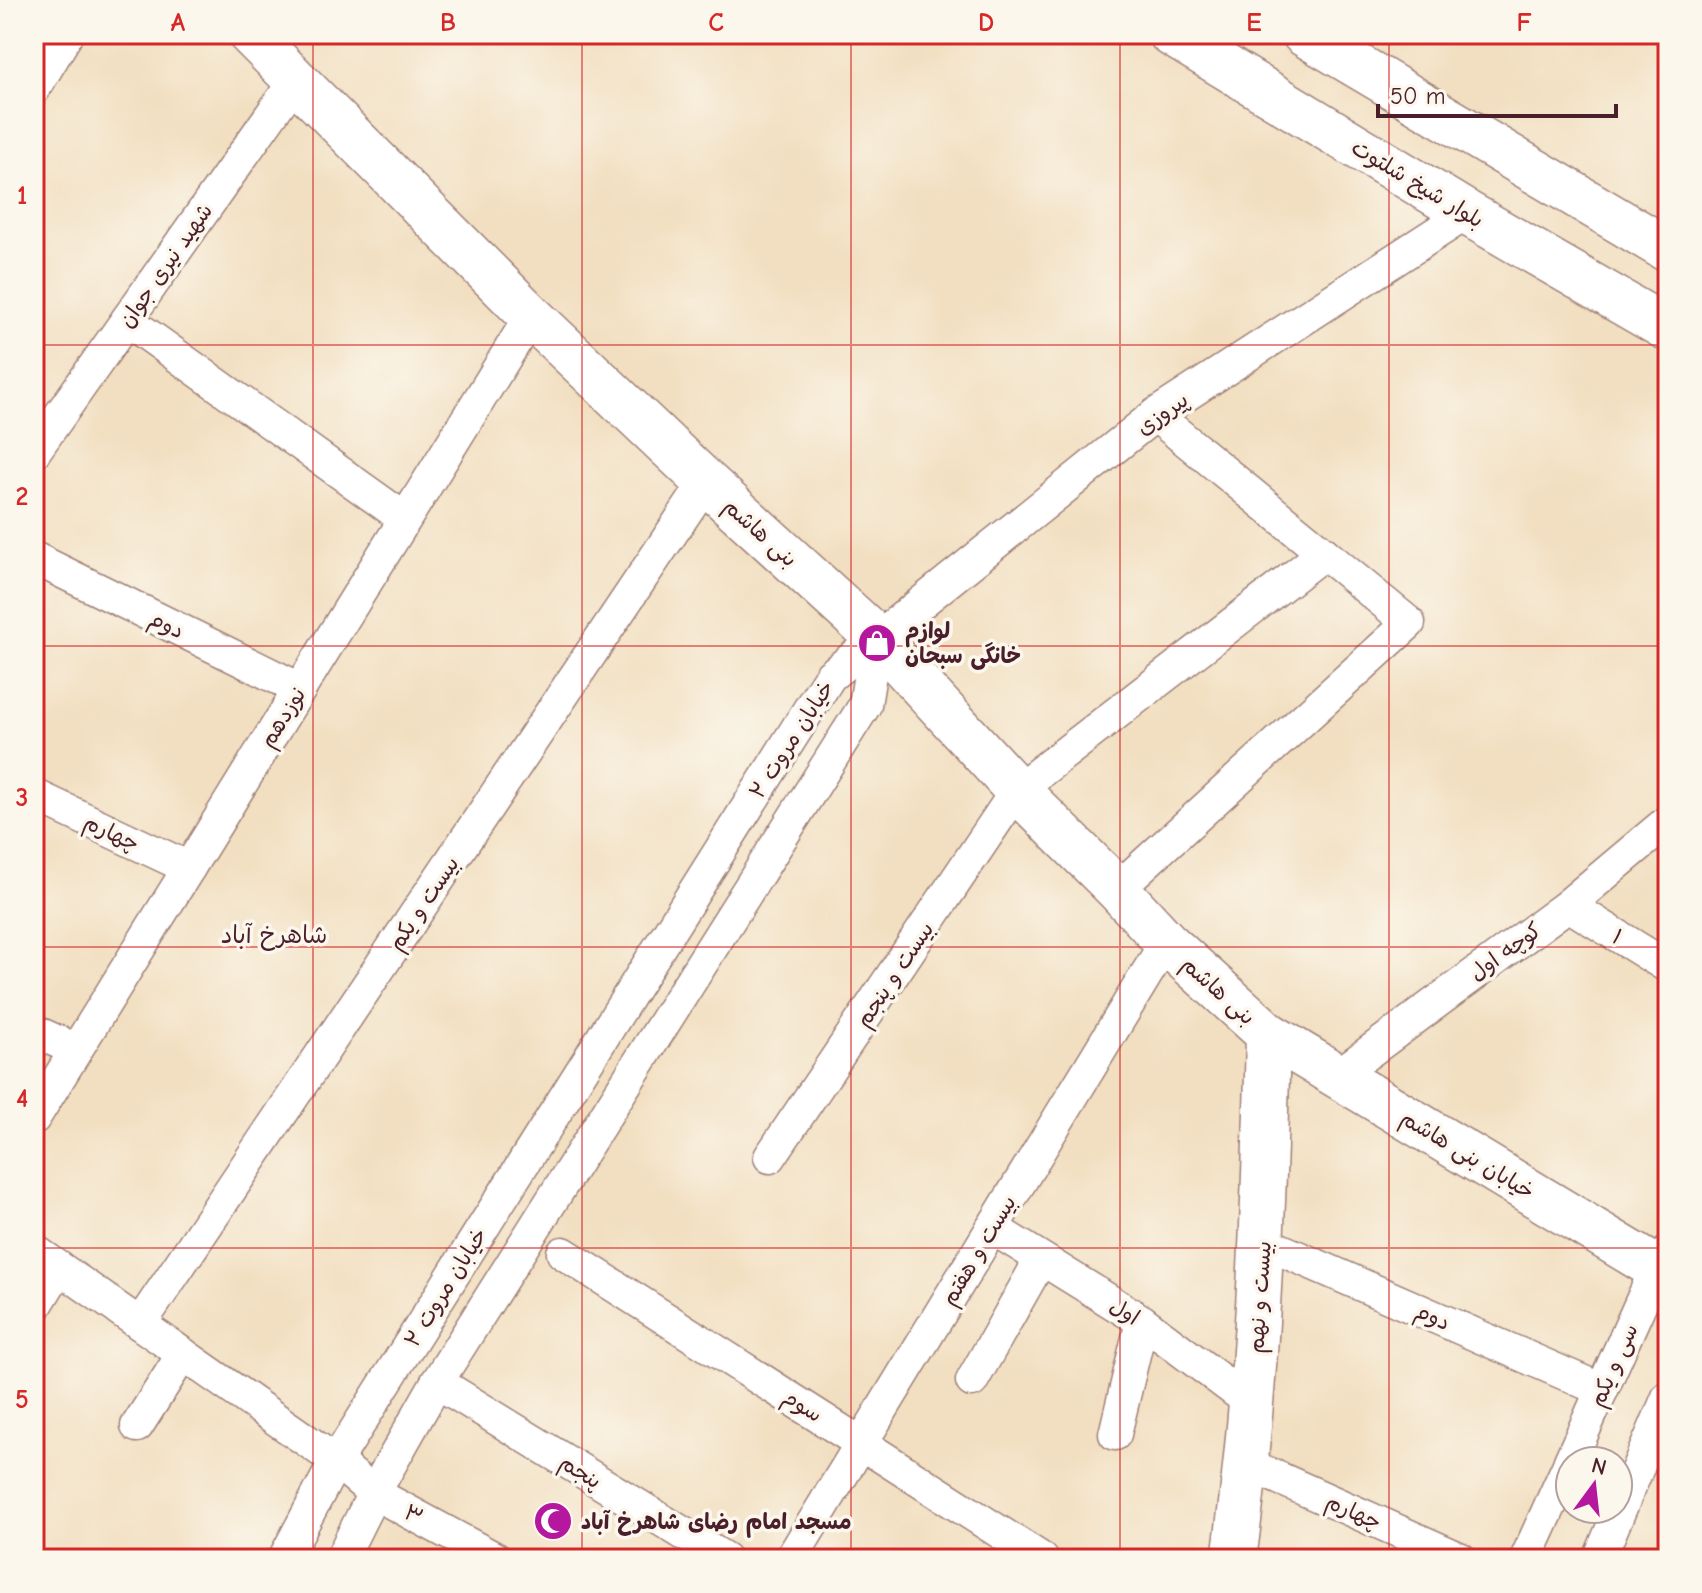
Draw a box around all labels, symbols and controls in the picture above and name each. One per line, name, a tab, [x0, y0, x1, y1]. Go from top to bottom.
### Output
text: A	[171, 8, 186, 38]
text: B	[440, 8, 456, 38]
text: C	[708, 8, 724, 38]
text: D	[978, 8, 994, 38]
text: E	[1246, 8, 1262, 38]
text: F	[1516, 8, 1532, 38]
scale bar	[1378, 68, 1616, 118]
text: 50 m	[1390, 82, 1446, 110]
street label: بلوار شیخ شلتوت	[1346, 134, 1488, 235]
text: 1	[17, 181, 27, 211]
street label: شهید نیری جوان	[113, 199, 218, 333]
street label: پیروزی	[1132, 387, 1194, 442]
text: 2	[16, 482, 28, 512]
street label: بنی هاشم	[716, 493, 802, 575]
street label: دوم	[143, 605, 188, 648]
place label: لوازم خانگی سبحان	[905, 618, 1021, 670]
shop icon: لوازم خانگی سبحان	[856, 622, 898, 664]
street label: خیابان مروت ۲	[744, 676, 840, 803]
street label: نوزدهم	[254, 683, 314, 754]
text: 3	[16, 783, 28, 813]
street label: چهارم	[79, 809, 143, 860]
street label: بیست و یکم	[383, 852, 467, 957]
street label: بیست و پنجم	[850, 917, 942, 1034]
street label: کوچه اول	[1465, 917, 1547, 987]
district label: شاهرخ آباد	[221, 921, 327, 951]
street label: ۱	[1607, 924, 1628, 950]
street label: بنی هاشم	[1174, 951, 1260, 1033]
text: 4	[16, 1084, 28, 1114]
street label: خیابان بنی هاشم	[1394, 1105, 1539, 1208]
street label: بیست و هفتم	[936, 1191, 1024, 1312]
street label: خیابان مروت ۲	[399, 1223, 493, 1352]
street label: بیست و نهم	[1243, 1240, 1280, 1354]
street label: اول	[1105, 1293, 1144, 1331]
street label: دوم	[1409, 1298, 1454, 1340]
street label: سی و یکم	[1584, 1320, 1646, 1412]
street label: سوم	[776, 1384, 827, 1431]
text: 5	[15, 1385, 29, 1415]
north arrow	[1554, 1445, 1634, 1525]
street label: پنجم	[553, 1449, 606, 1497]
text: N	[1589, 1452, 1609, 1481]
street label: چهارم	[1321, 1488, 1385, 1538]
street label: ۳	[399, 1499, 428, 1531]
mosque icon: مسجد امام رضای شاهرخ آباد	[532, 1500, 574, 1542]
place label: مسجد امام رضای شاهرخ آباد	[581, 1509, 851, 1538]

